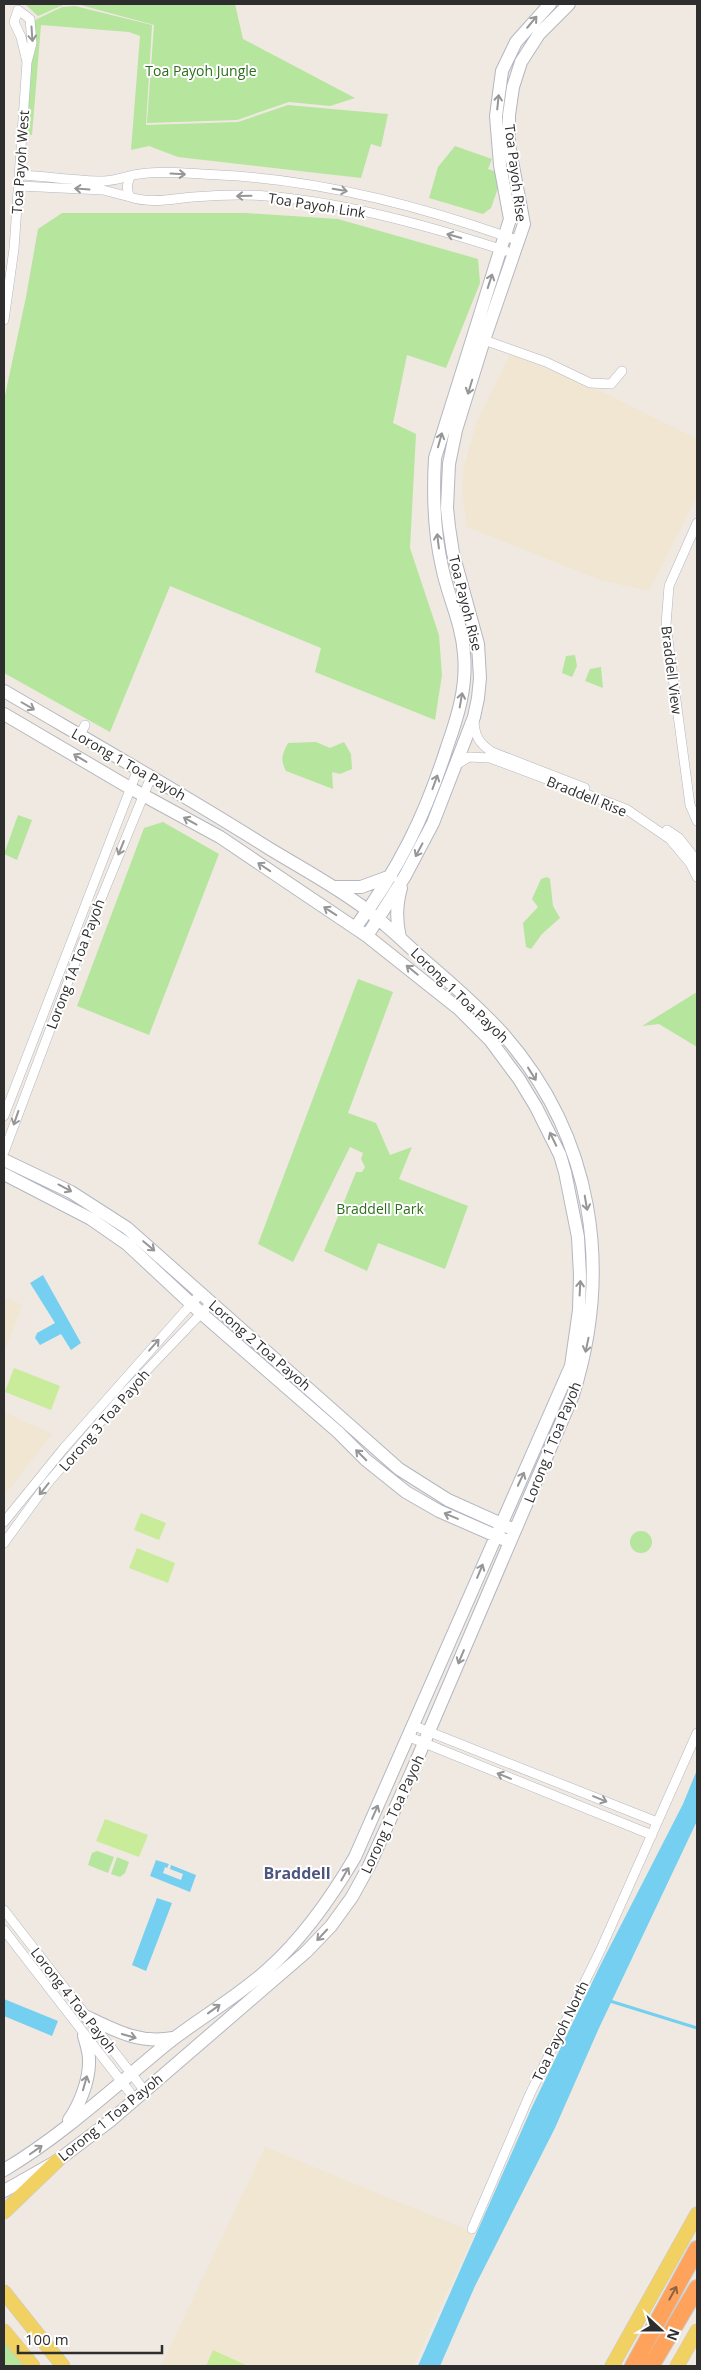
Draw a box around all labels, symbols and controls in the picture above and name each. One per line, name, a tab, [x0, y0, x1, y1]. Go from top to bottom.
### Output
one-way arrow	[527, 16, 538, 29]
one-way arrow	[27, 25, 36, 41]
park label: Toa Payoh Jungle	[145, 61, 257, 80]
one-way arrow	[493, 94, 502, 110]
street label: Toa Payoh West	[7, 110, 33, 214]
street label: Toa Payoh Rise	[501, 123, 531, 223]
one-way arrow	[170, 169, 186, 178]
one-way arrow	[74, 184, 90, 193]
one-way arrow	[331, 185, 347, 195]
street label: Toa Payoh Link	[267, 188, 368, 222]
one-way arrow	[236, 191, 252, 201]
one-way arrow	[446, 231, 462, 241]
one-way arrow	[486, 274, 495, 290]
one-way arrow	[464, 378, 474, 394]
one-way arrow	[435, 433, 445, 449]
one-way arrow	[433, 533, 443, 549]
street label: Toa Payoh Rise	[445, 553, 487, 653]
street label: Braddell View	[657, 625, 687, 715]
one-way arrow	[457, 692, 467, 708]
one-way arrow	[21, 701, 35, 711]
street label: Lorong 1 Toa Payoh	[68, 723, 190, 805]
one-way arrow	[74, 752, 88, 762]
street label: Braddell Rise	[544, 771, 630, 821]
one-way arrow	[431, 775, 440, 790]
one-way arrow	[183, 815, 198, 825]
one-way arrow	[116, 840, 125, 855]
one-way arrow	[414, 842, 423, 857]
one-way arrow	[257, 862, 271, 872]
street label: Lorong 1A Toa Payoh	[41, 896, 109, 1032]
one-way arrow	[323, 906, 337, 916]
street label: Lorong 1 Toa Payoh	[407, 943, 513, 1047]
one-way arrow	[406, 964, 419, 975]
one-way arrow	[528, 1066, 538, 1080]
one-way arrow	[11, 1110, 20, 1126]
one-way arrow	[547, 1132, 557, 1147]
one-way arrow	[57, 1183, 72, 1193]
one-way arrow	[582, 1195, 592, 1211]
park label: Braddell Park	[336, 1199, 424, 1218]
one-way arrow	[143, 1240, 156, 1252]
one-way arrow	[575, 1280, 584, 1296]
street label: Lorong 2 Toa Payoh	[205, 1295, 315, 1395]
one-way arrow	[581, 1336, 591, 1352]
one-way arrow	[148, 1339, 159, 1352]
street label: Lorong 3 Toa Payoh	[54, 1365, 154, 1475]
street label: Lorong 1 Toa Payoh	[519, 1379, 585, 1505]
one-way arrow	[355, 1449, 367, 1461]
one-way arrow	[516, 1472, 526, 1487]
one-way arrow	[38, 1482, 49, 1495]
one-way arrow	[444, 1511, 459, 1520]
one-way arrow	[476, 1564, 486, 1579]
one-way arrow	[456, 1649, 466, 1664]
street label: Lorong 1 Toa Payoh	[356, 1751, 428, 1877]
one-way arrow	[497, 1770, 512, 1780]
one-way arrow	[591, 1795, 607, 1804]
one-way arrow	[370, 1805, 380, 1820]
district label: Braddell	[263, 1862, 331, 1884]
one-way arrow	[341, 1867, 351, 1881]
one-way arrow	[316, 1929, 328, 1942]
street label: Lorong 4 Toa Payoh	[27, 1943, 121, 2057]
street label: Toa Payoh North	[527, 1978, 593, 2084]
one-way arrow	[207, 2003, 221, 2014]
one-way arrow	[121, 2031, 137, 2041]
street label: Lorong 1 Toa Payoh	[54, 2069, 166, 2165]
one-way arrow	[80, 2075, 90, 2091]
one-way arrow	[28, 2145, 42, 2155]
one-way arrow	[669, 2286, 679, 2300]
north arrow	[636, 2305, 686, 2355]
scale bar	[18, 2322, 161, 2354]
text: N	[663, 2326, 685, 2344]
text: 100 m	[25, 2329, 69, 2349]

